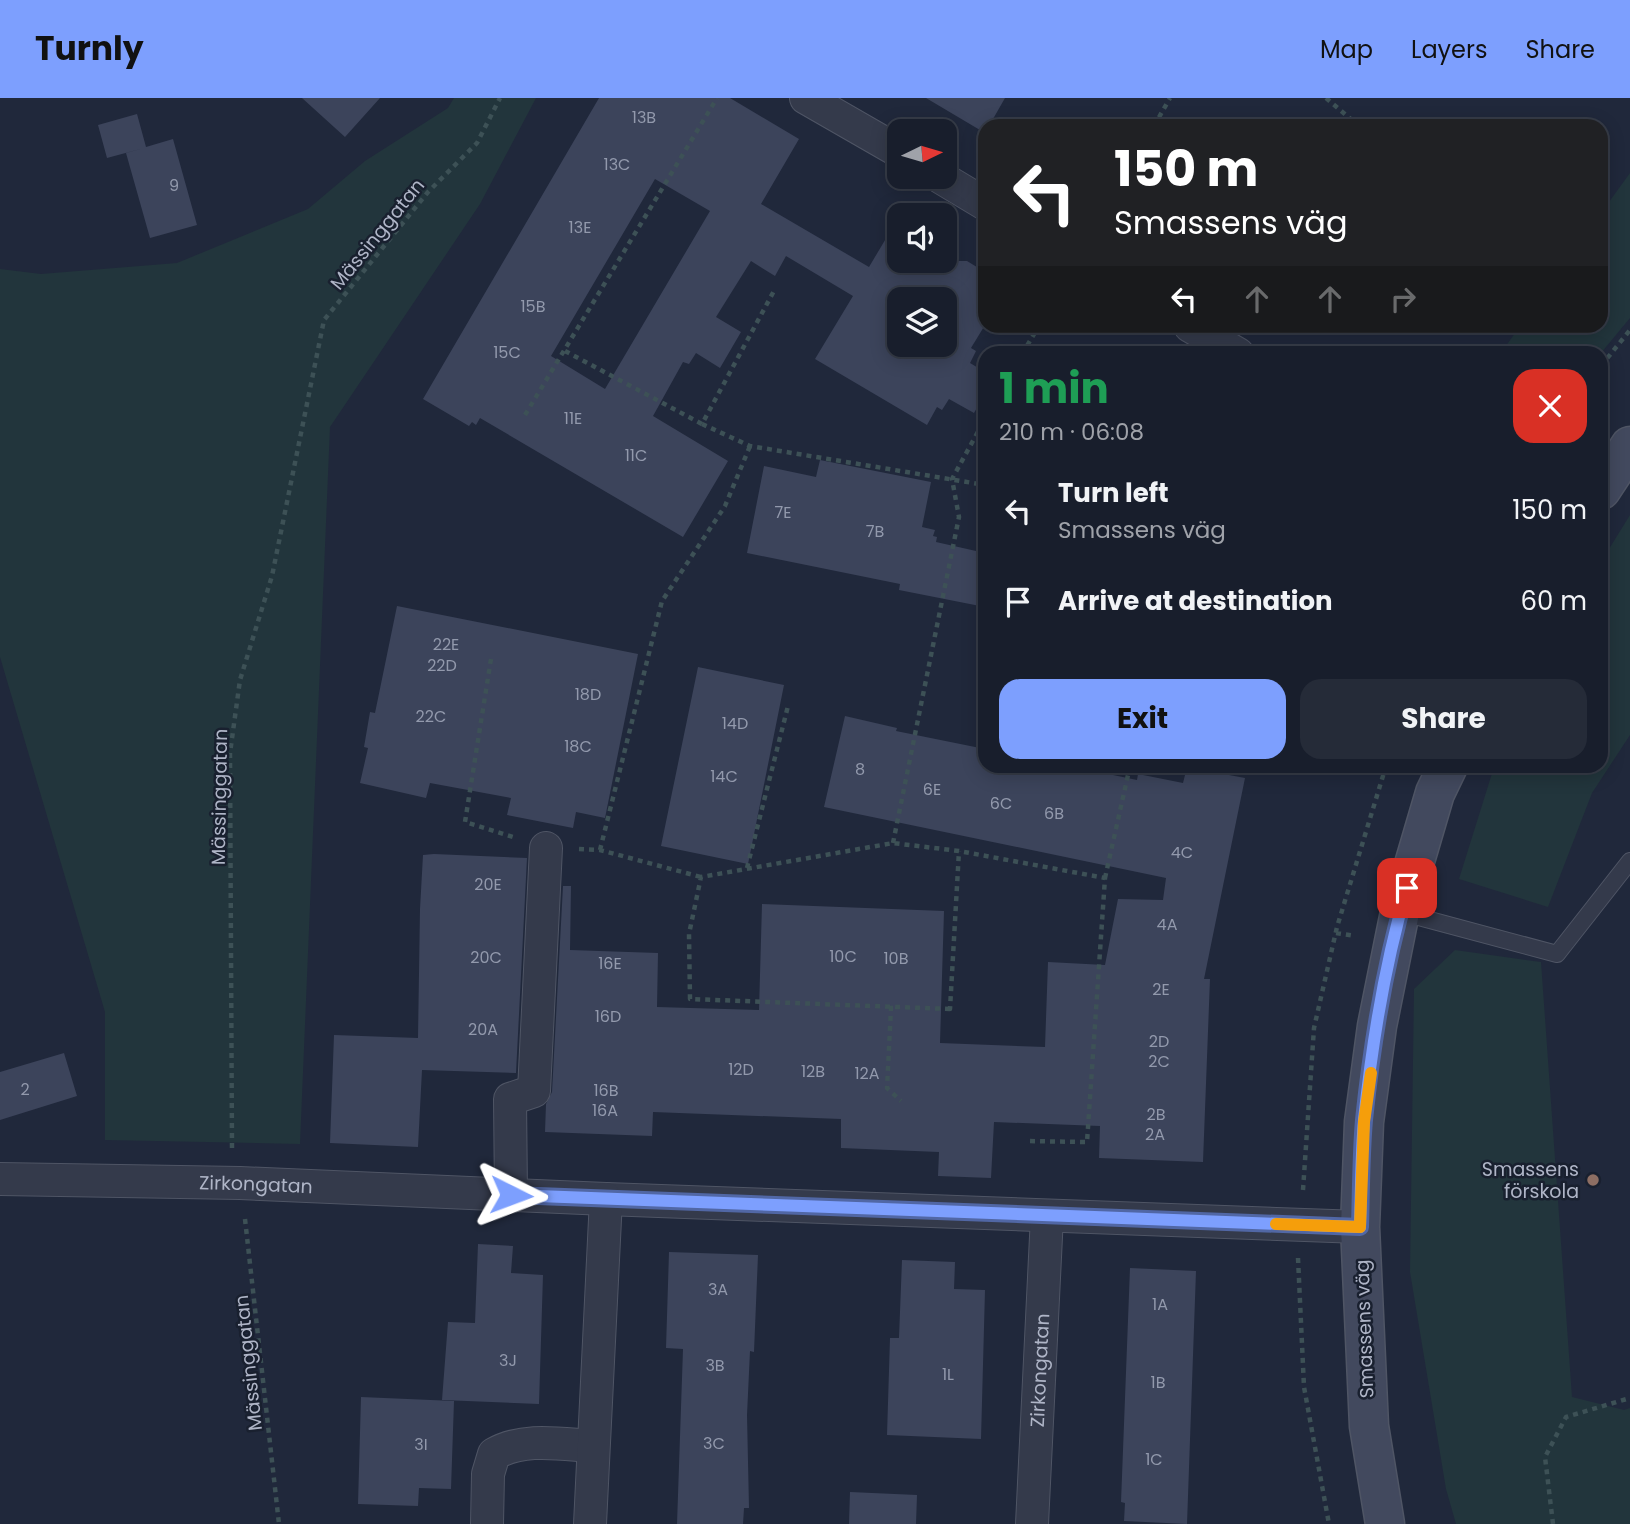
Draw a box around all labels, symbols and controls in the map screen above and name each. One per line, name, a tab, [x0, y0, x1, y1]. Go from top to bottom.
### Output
text: Turnly	[35, 25, 144, 72]
text: Map	[1320, 33, 1373, 66]
text: Layers	[1411, 33, 1487, 66]
text: Share	[1525, 33, 1595, 66]
house number: 13B	[632, 106, 656, 129]
north arrow	[887, 119, 957, 189]
map controls	[887, 119, 957, 357]
text: 150 m	[1114, 135, 1259, 203]
icon: left	[999, 147, 1090, 238]
house number: 13C	[604, 153, 630, 176]
street label: Mässinggatan	[324, 173, 431, 296]
house number: 9	[169, 174, 179, 197]
text: Smassens väg	[1114, 200, 1348, 245]
button: sound	[887, 203, 957, 273]
house number: 13E	[569, 216, 591, 239]
icon: left	[1165, 280, 1203, 318]
icon: ahead	[1238, 280, 1276, 318]
icon: ahead	[1311, 280, 1349, 318]
icon: right	[1384, 280, 1422, 318]
button: layers	[887, 287, 957, 357]
house number: 15B	[521, 295, 546, 318]
house number: 15C	[493, 341, 521, 364]
text: 1 min	[999, 359, 1109, 418]
button: close	[1513, 369, 1587, 443]
house number: 11E	[564, 407, 582, 430]
text: 210 m · 06:08	[999, 416, 1144, 448]
house number: 11C	[625, 444, 647, 467]
text: Turn left	[1058, 475, 1169, 511]
icon: left	[999, 492, 1037, 530]
text: 150 m	[1512, 492, 1587, 528]
house number: 7E	[775, 501, 791, 524]
text: Smassens väg	[1058, 514, 1226, 546]
house number: 7B	[866, 520, 884, 543]
icon: arrive	[999, 583, 1037, 621]
text: Arrive at destination	[1058, 583, 1333, 619]
text: 60 m	[1520, 583, 1587, 619]
house number: 22E	[433, 633, 459, 656]
house number: 22D	[427, 654, 457, 677]
button: Exit	[999, 679, 1286, 759]
button: Share	[1300, 679, 1587, 759]
house number: 18D	[575, 683, 601, 706]
house number: 22C	[416, 705, 446, 728]
house number: 14D	[722, 712, 748, 735]
street label: Mässinggatan	[205, 729, 234, 865]
house number: 18C	[564, 735, 592, 758]
house number: 8	[855, 758, 865, 781]
house number: 14C	[710, 765, 738, 788]
house number: 6E	[923, 778, 941, 801]
house number: 6C	[990, 792, 1012, 815]
house number: 6B	[1044, 802, 1064, 825]
house number: 4C	[1171, 841, 1193, 864]
pin	[1377, 858, 1437, 918]
icon: arrive	[1388, 869, 1426, 907]
house number: 20E	[474, 873, 502, 896]
house number: 4A	[1157, 913, 1178, 936]
house number: 10C	[829, 945, 857, 968]
house number: 20C	[470, 946, 502, 969]
house number: 10B	[884, 947, 909, 970]
house number: 16E	[598, 952, 622, 975]
house number: 2E	[1152, 978, 1170, 1001]
house number: 16D	[595, 1005, 621, 1028]
house number: 20A	[468, 1018, 498, 1041]
house number: 2D	[1149, 1030, 1169, 1053]
house number: 2C	[1148, 1050, 1170, 1073]
house number: 12D	[728, 1058, 754, 1081]
house number: 12B	[801, 1060, 825, 1083]
house number: 12A	[854, 1062, 880, 1085]
house number: 2	[20, 1078, 30, 1101]
house number: 16B	[593, 1079, 619, 1102]
house number: 16A	[592, 1099, 618, 1122]
house number: 2B	[1146, 1103, 1166, 1126]
house number: 2A	[1145, 1123, 1165, 1146]
place label: Smassens förskola	[1482, 1156, 1579, 1205]
position arrow	[474, 1158, 548, 1232]
street label: Zirkongatan	[199, 1169, 313, 1200]
marker: Smassens förskola	[1585, 1172, 1601, 1188]
street label: Smassens väg	[1349, 1259, 1380, 1399]
house number: 3A	[708, 1278, 728, 1301]
house number: 1A	[1152, 1293, 1168, 1316]
street label: Mässinggatan	[228, 1294, 269, 1432]
street label: Zirkongatan	[1024, 1313, 1056, 1428]
house number: 3J	[499, 1349, 517, 1372]
house number: 3B	[705, 1354, 725, 1377]
house number: 1L	[942, 1363, 954, 1386]
house number: 1B	[1151, 1371, 1166, 1394]
house number: 3C	[703, 1432, 725, 1455]
house number: 3I	[414, 1433, 428, 1456]
house number: 1C	[1145, 1448, 1163, 1471]

